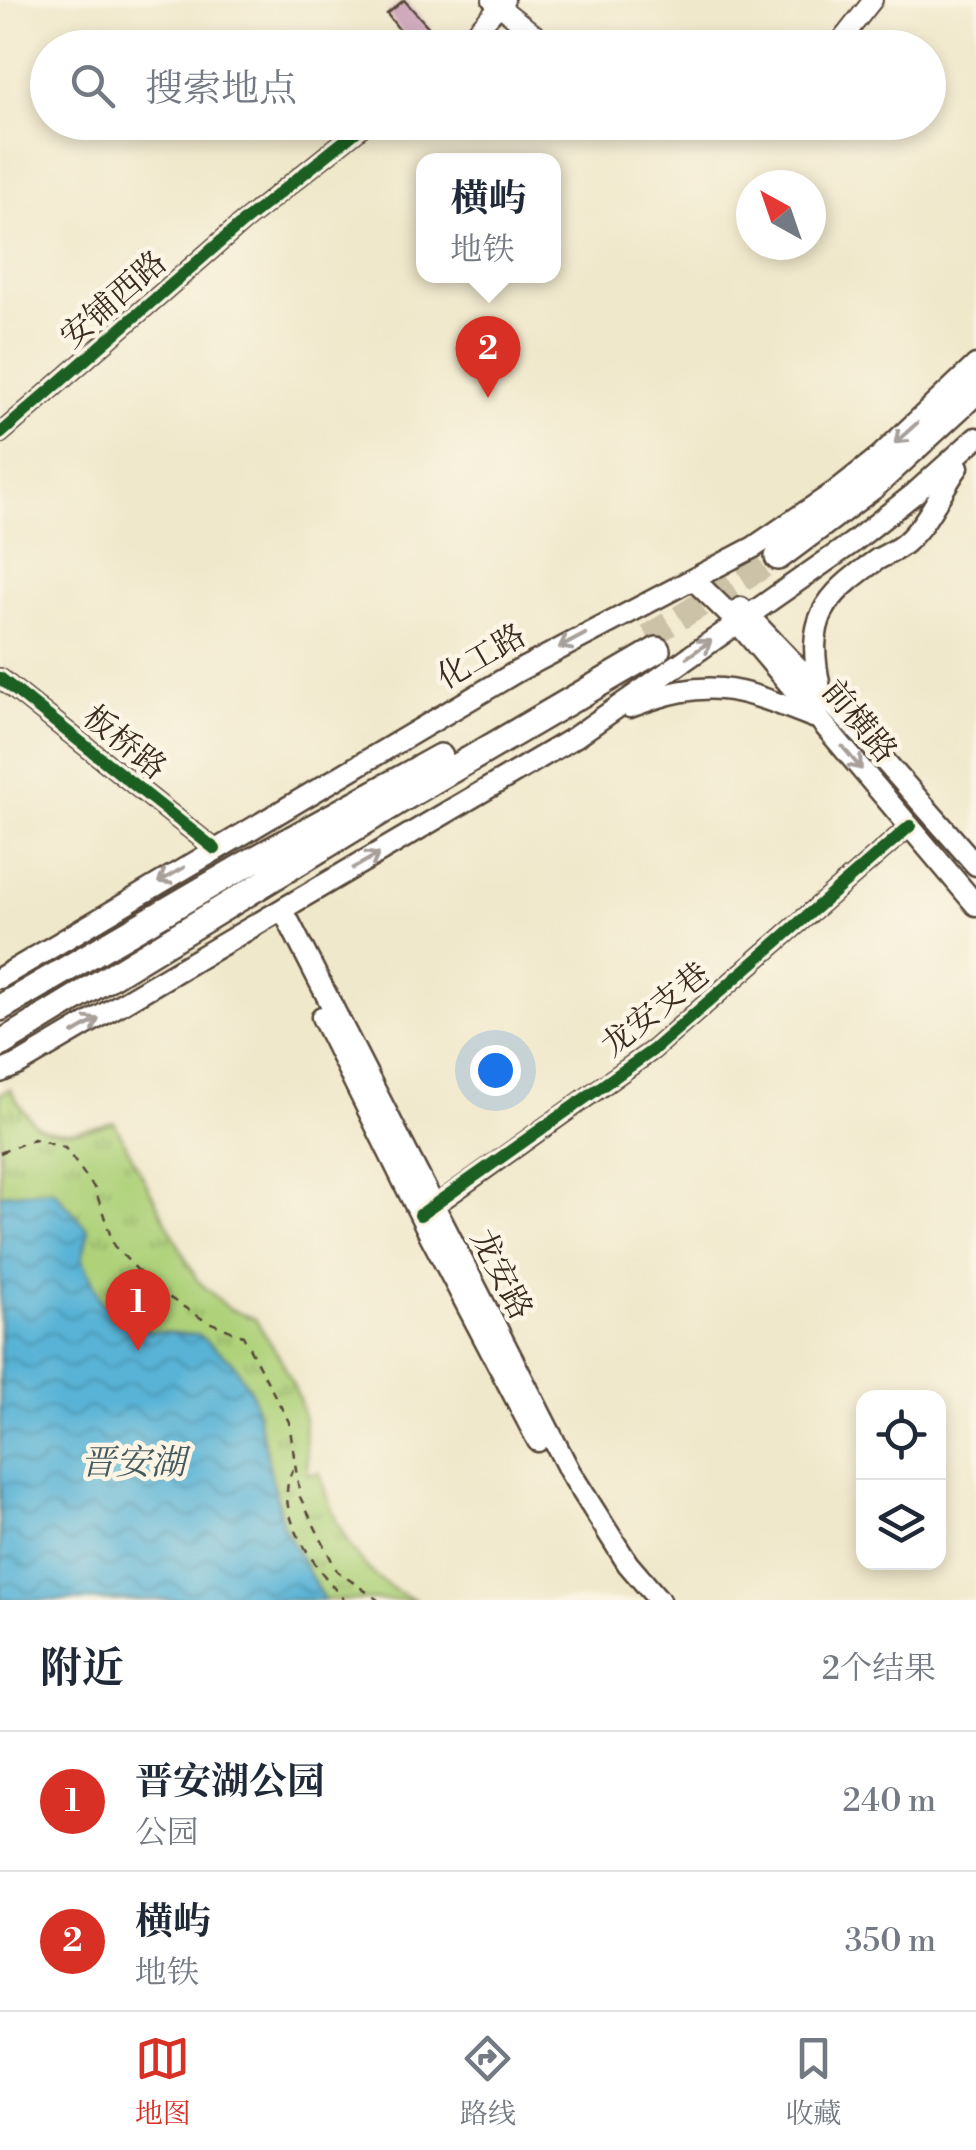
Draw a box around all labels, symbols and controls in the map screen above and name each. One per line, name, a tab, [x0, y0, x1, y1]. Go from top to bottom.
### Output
search box	[30, 30, 946, 140]
icon: search	[65, 58, 120, 113]
text: 搜索地点	[145, 66, 297, 113]
popup	[416, 153, 561, 283]
north arrow	[736, 170, 826, 260]
text: 横屿	[450, 176, 527, 223]
text: 地铁	[450, 230, 515, 270]
street label: 安铺西路	[52, 243, 175, 357]
pin: 2	[456, 316, 520, 398]
one-way arrow	[894, 421, 919, 444]
street label: 化工路	[430, 616, 533, 698]
one-way arrow	[558, 632, 588, 652]
one-way arrow	[684, 639, 712, 660]
street label: 前横路	[813, 672, 905, 771]
street label: 板桥路	[74, 697, 174, 789]
one-way arrow	[840, 744, 862, 770]
one-way arrow	[351, 851, 380, 871]
one-way arrow	[157, 865, 185, 885]
street label: 龙安支巷	[593, 954, 718, 1066]
one-way arrow	[70, 1015, 100, 1035]
your location	[470, 1045, 521, 1096]
street label: 龙安路	[461, 1223, 541, 1326]
pin: 1	[106, 1268, 170, 1351]
map controls	[856, 1390, 946, 1570]
button: locate	[856, 1390, 946, 1480]
water label: 晋安湖	[80, 1442, 191, 1485]
button: layers	[856, 1480, 946, 1570]
text: 附近	[40, 1643, 124, 1696]
text: 2个结果	[822, 1649, 936, 1689]
text: 晋安湖公园	[135, 1759, 325, 1806]
text: 1	[65, 1781, 80, 1821]
text: 240 m	[843, 1781, 936, 1821]
text: 公园	[135, 1813, 199, 1853]
text: 横屿	[135, 1899, 211, 1946]
text: 2	[62, 1921, 83, 1961]
text: 350 m	[845, 1921, 936, 1961]
text: 地铁	[135, 1953, 199, 1993]
tab: 地图	[135, 2031, 191, 2132]
tab: 路线	[460, 2031, 516, 2132]
tab: 收藏	[785, 2031, 841, 2132]

